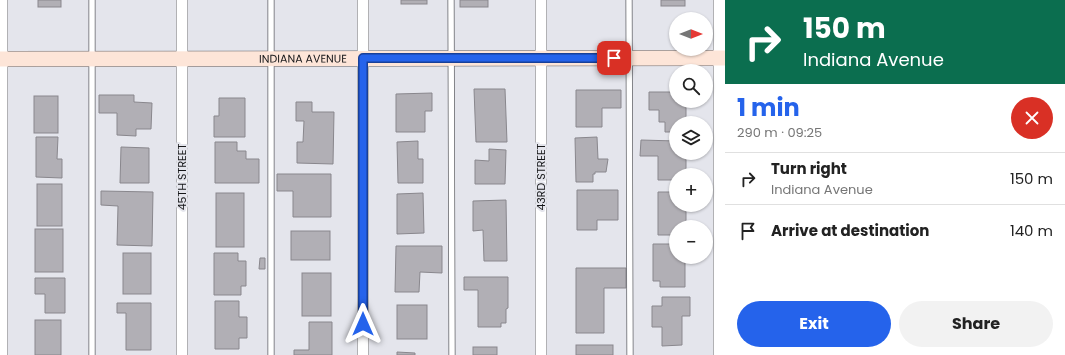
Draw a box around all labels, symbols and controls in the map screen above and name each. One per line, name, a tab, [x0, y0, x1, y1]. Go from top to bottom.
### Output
text: 150 m	[803, 9, 886, 48]
north arrow	[669, 12, 713, 56]
map controls	[669, 12, 713, 264]
icon: right	[737, 16, 789, 68]
pin	[597, 41, 631, 75]
icon: arrive	[603, 47, 625, 69]
text: Indiana Avenue	[803, 47, 944, 72]
street label: INDIANA AVENUE	[259, 51, 347, 67]
button: search	[669, 64, 713, 108]
text: 1 min	[737, 91, 800, 124]
button: close	[1011, 97, 1053, 139]
button: layers	[669, 116, 713, 160]
text: 290 m · 09:25	[737, 123, 822, 142]
street label: 43RD STREET	[533, 143, 549, 211]
street label: 45TH STREET	[174, 144, 190, 210]
text: Turn right	[771, 158, 847, 179]
button: +	[669, 168, 713, 212]
icon: right	[737, 168, 759, 190]
text: 150 m	[1010, 168, 1053, 189]
text: Indiana Avenue	[771, 180, 873, 199]
button: −	[669, 220, 713, 264]
icon: arrive	[737, 220, 759, 242]
text: Arrive at destination	[771, 220, 929, 241]
text: 140 m	[1010, 220, 1053, 241]
button: Exit	[737, 301, 891, 347]
button: Share	[899, 301, 1053, 347]
position arrow	[342, 303, 384, 345]

